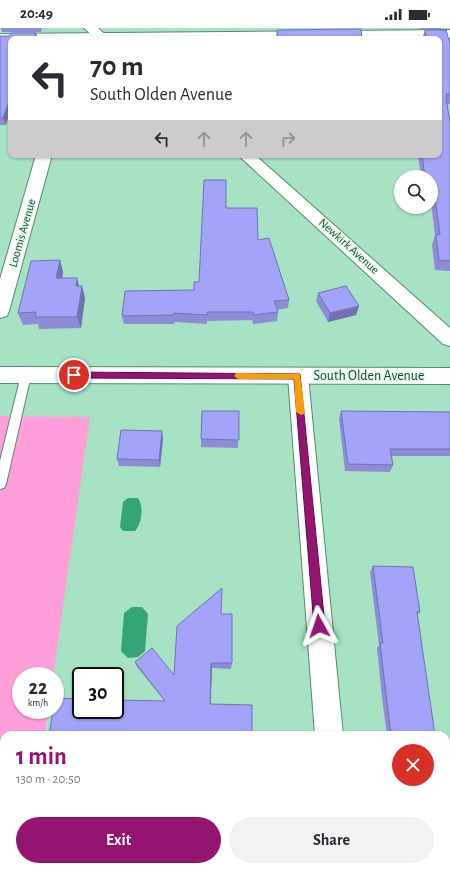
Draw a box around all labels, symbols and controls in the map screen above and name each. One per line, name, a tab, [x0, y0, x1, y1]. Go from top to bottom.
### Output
text: 20:49	[20, 6, 53, 21]
icon: left	[24, 52, 76, 104]
text: 70 m	[90, 53, 144, 81]
text: South Olden Avenue	[90, 86, 232, 104]
icon: left	[151, 128, 173, 150]
icon: ahead	[193, 128, 215, 150]
icon: ahead	[235, 128, 257, 150]
icon: right	[277, 128, 299, 150]
map controls	[394, 170, 438, 214]
button: search	[394, 170, 438, 214]
street label: Loomis Avenue	[7, 198, 37, 268]
street label: Newkirk Avenue	[317, 216, 381, 276]
pin	[57, 358, 91, 392]
icon: arrive	[63, 364, 85, 386]
street label: South Olden Avenue	[314, 369, 424, 383]
position arrow	[298, 605, 340, 647]
speed limit sign: 30	[72, 667, 124, 719]
text: 22	[29, 678, 47, 698]
text: km/h	[28, 698, 48, 708]
button: close	[392, 744, 434, 786]
text: 1 min	[16, 745, 67, 769]
text: 130 m · 20:50	[16, 773, 81, 786]
button: Exit	[16, 817, 221, 863]
button: Share	[229, 817, 434, 863]

